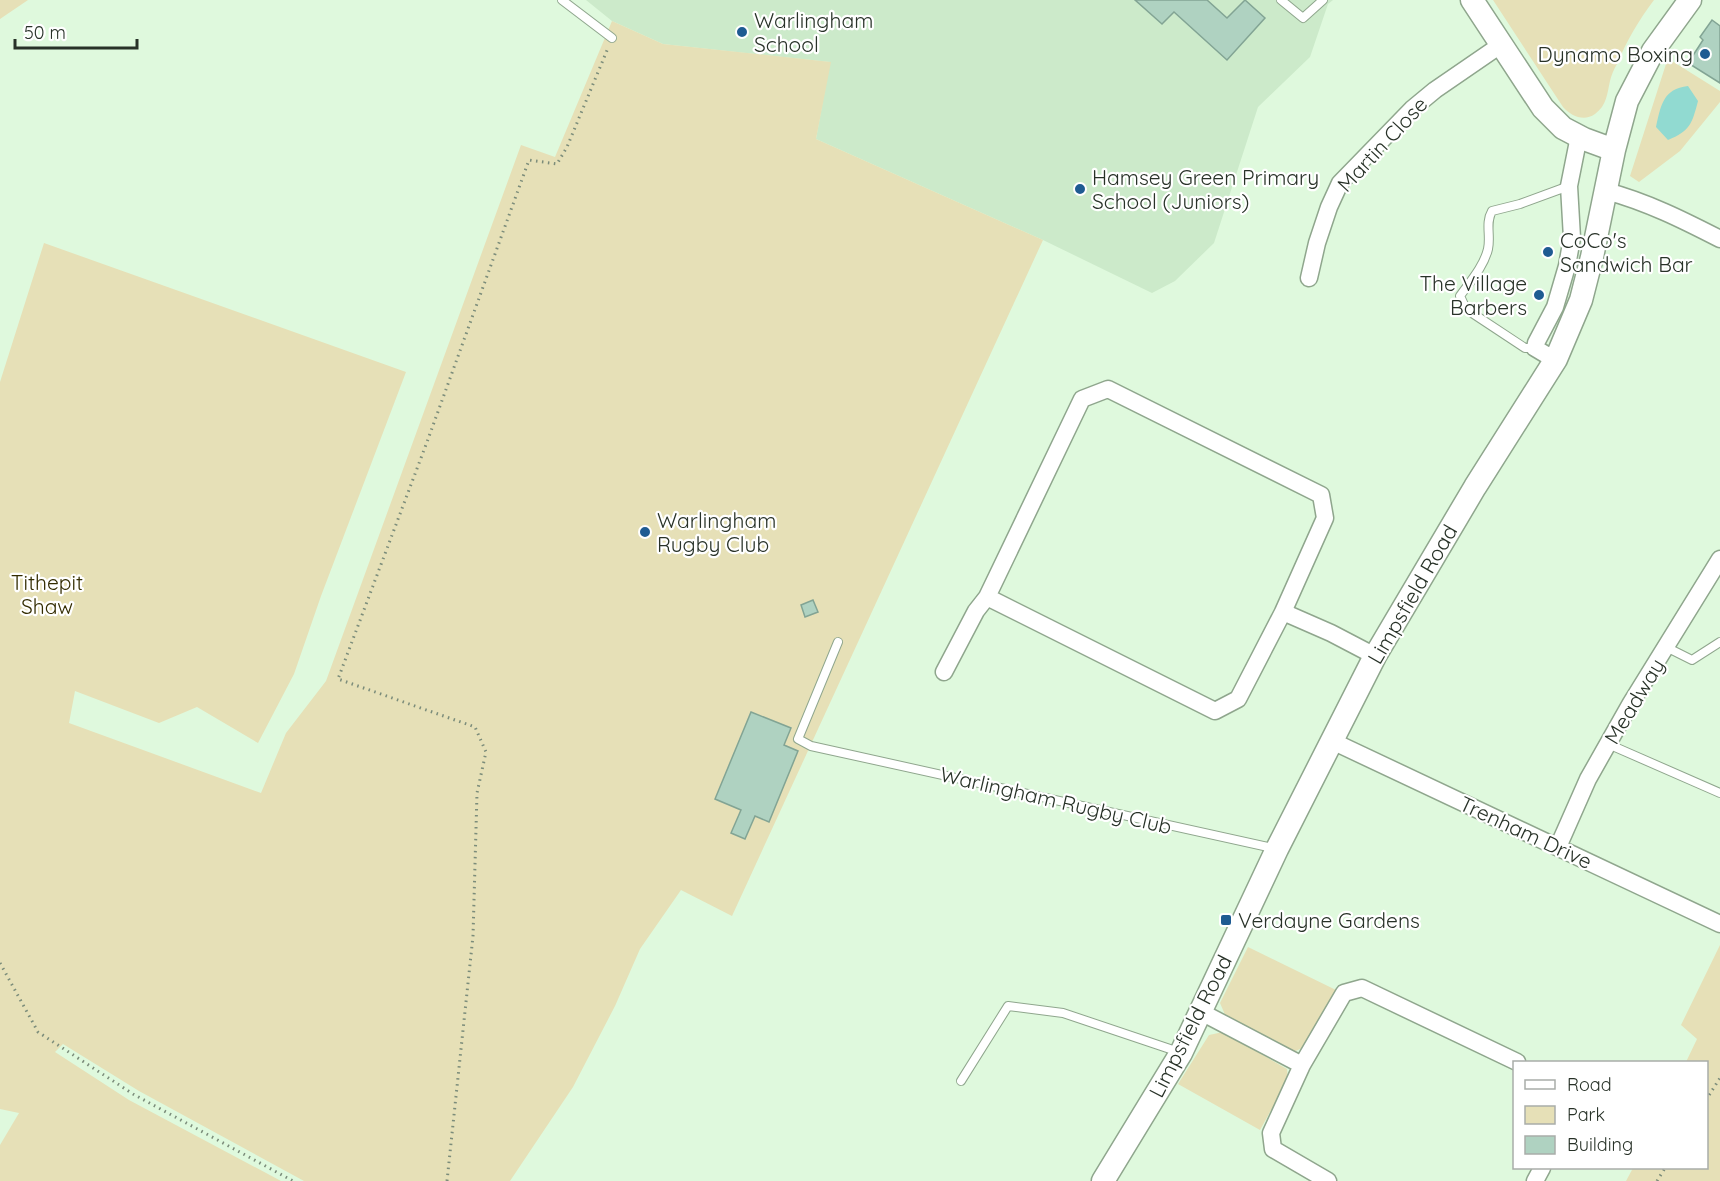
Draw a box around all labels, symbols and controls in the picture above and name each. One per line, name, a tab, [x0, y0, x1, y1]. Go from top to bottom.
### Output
place label: Warlingham School	[754, 7, 873, 57]
scale bar	[15, 12, 136, 50]
text: 50 m	[24, 21, 66, 44]
marker: Warlingham School	[735, 25, 749, 39]
place label: Dynamo Boxing	[1538, 41, 1693, 67]
marker: Dynamo Boxing	[1698, 47, 1712, 61]
street label: Martin Close	[1331, 91, 1433, 197]
place label: Hamsey Green Primary School (Juniors)	[1092, 164, 1319, 214]
marker: Hamsey Green Primary School (Juniors)	[1073, 182, 1087, 196]
place label: CoCo's Sandwich Bar	[1560, 227, 1693, 277]
marker: CoCo's Sandwich Bar	[1541, 245, 1555, 259]
place label: The Village Barbers	[1419, 270, 1527, 320]
marker: The Village Barbers	[1532, 288, 1546, 302]
place label: Warlingham Rugby Club	[657, 507, 776, 557]
street label: Limpsfield Road	[1362, 520, 1462, 668]
marker: Warlingham Rugby Club	[638, 525, 652, 539]
park label: Tithepit Shaw	[11, 569, 83, 619]
street label: Meadway	[1598, 653, 1670, 749]
street label: Warlingham Rugby Club	[938, 761, 1174, 839]
street label: Trenham Drive	[1456, 790, 1596, 874]
place label: Verdayne Gardens	[1238, 907, 1420, 933]
marker: Verdayne Gardens	[1219, 913, 1233, 927]
street label: Limpsfield Road	[1143, 950, 1237, 1102]
legend	[1513, 1061, 1708, 1169]
text: Road	[1567, 1073, 1612, 1096]
text: Park	[1567, 1103, 1605, 1126]
text: Building	[1567, 1133, 1633, 1156]

